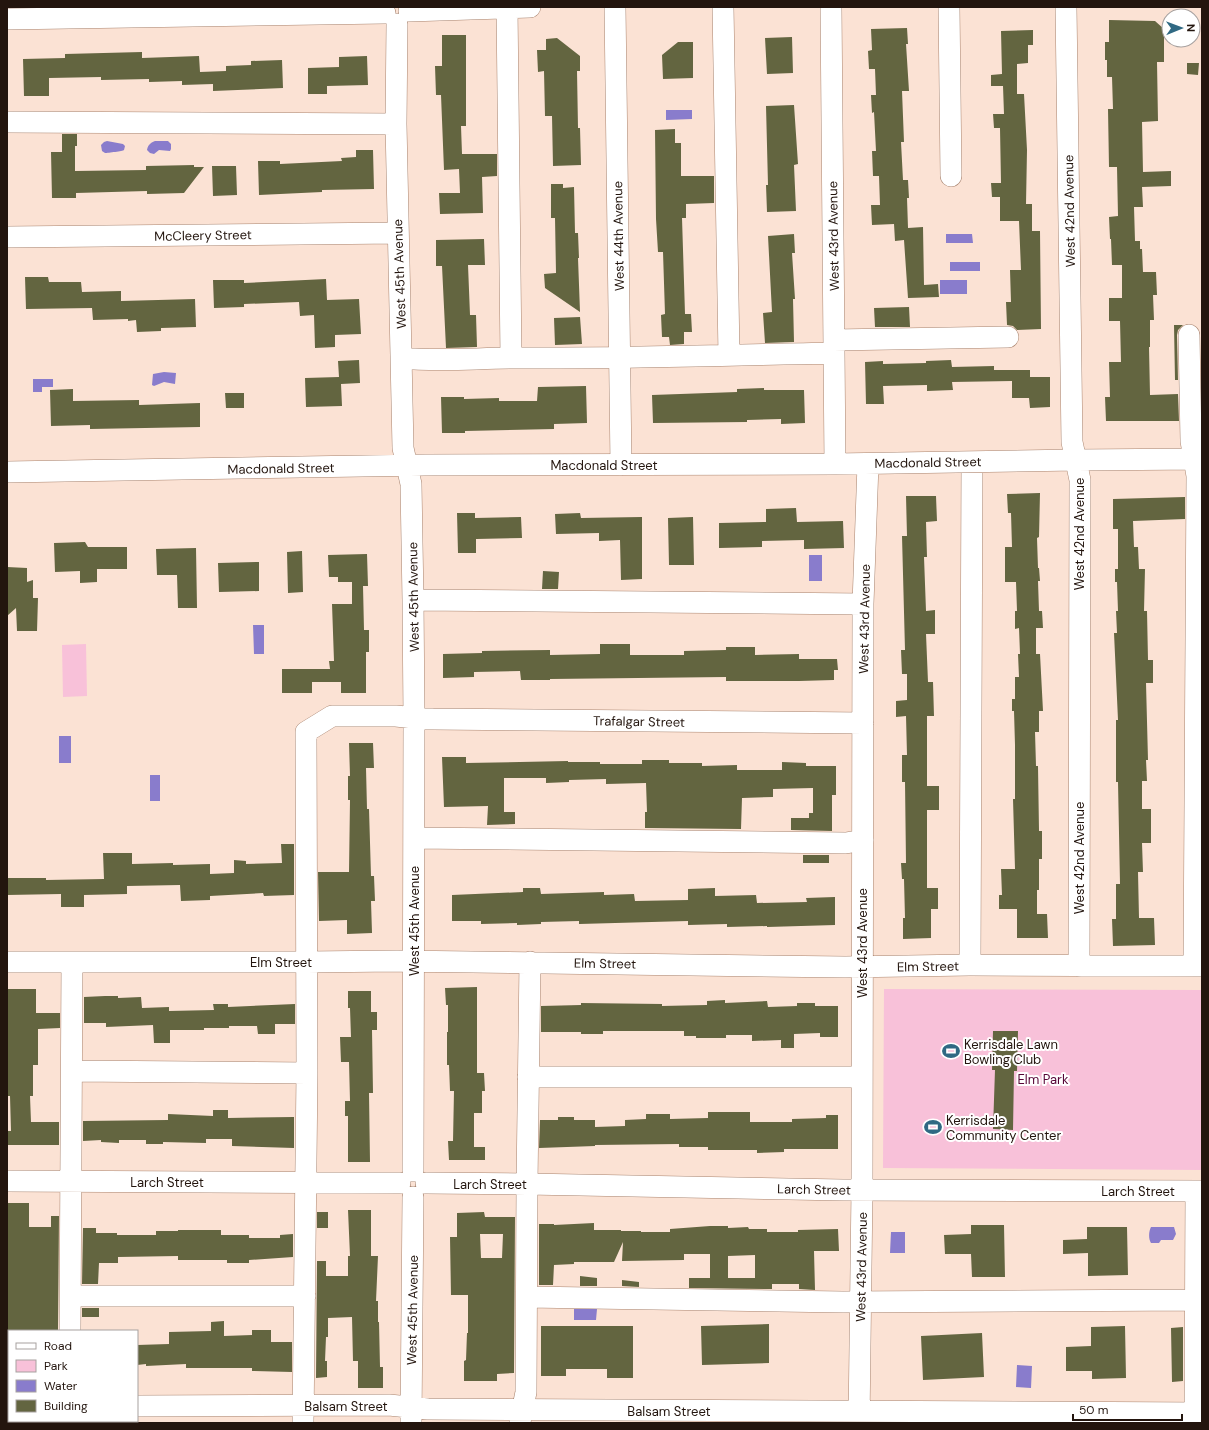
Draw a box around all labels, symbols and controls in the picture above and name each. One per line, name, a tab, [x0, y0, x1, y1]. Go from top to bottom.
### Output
north arrow	[1161, 8, 1201, 48]
text: N	[1184, 24, 1198, 32]
street label: West 42nd Avenue	[1060, 154, 1079, 267]
street label: West 44th Avenue	[609, 181, 628, 291]
street label: West 43rd Avenue	[824, 181, 843, 291]
street label: West 45th Avenue	[389, 219, 410, 329]
street label: McCleery Street	[154, 226, 252, 245]
street label: Macdonald Street	[874, 453, 982, 472]
street label: Macdonald Street	[550, 457, 658, 474]
street label: Macdonald Street	[227, 459, 335, 478]
street label: West 42nd Avenue	[1071, 478, 1088, 590]
street label: West 45th Avenue	[404, 542, 423, 652]
street label: West 43rd Avenue	[855, 564, 874, 674]
street label: Trafalgar Street	[593, 712, 685, 731]
street label: West 42nd Avenue	[1071, 802, 1088, 914]
street label: West 45th Avenue	[406, 866, 423, 976]
street label: West 43rd Avenue	[854, 888, 871, 998]
street label: Elm Street	[250, 954, 312, 971]
street label: Elm Street	[574, 954, 636, 973]
street label: Elm Street	[897, 957, 959, 976]
place label: Kerrisdale Lawn Bowling Club	[964, 1036, 1058, 1068]
sports icon: Kerrisdale Lawn Bowling Club	[941, 1041, 961, 1061]
park label: Elm Park	[1018, 1071, 1069, 1088]
place label: Kerrisdale Community Center	[946, 1112, 1061, 1144]
sports icon: Kerrisdale Community Center	[923, 1117, 943, 1137]
street label: Larch Street	[130, 1174, 204, 1191]
street label: Larch Street	[453, 1176, 527, 1193]
street label: Larch Street	[777, 1180, 851, 1199]
street label: Larch Street	[1101, 1183, 1175, 1200]
street label: West 43rd Avenue	[852, 1212, 871, 1322]
street label: West 45th Avenue	[403, 1255, 422, 1365]
legend	[8, 1330, 138, 1422]
text: Road	[44, 1338, 72, 1354]
text: Park	[44, 1358, 68, 1374]
text: Water	[44, 1378, 78, 1394]
scale bar	[1073, 1396, 1182, 1422]
text: Building	[44, 1398, 88, 1414]
street label: Balsam Street	[304, 1398, 388, 1415]
text: 50 m	[1079, 1402, 1108, 1418]
street label: Balsam Street	[627, 1403, 711, 1420]

